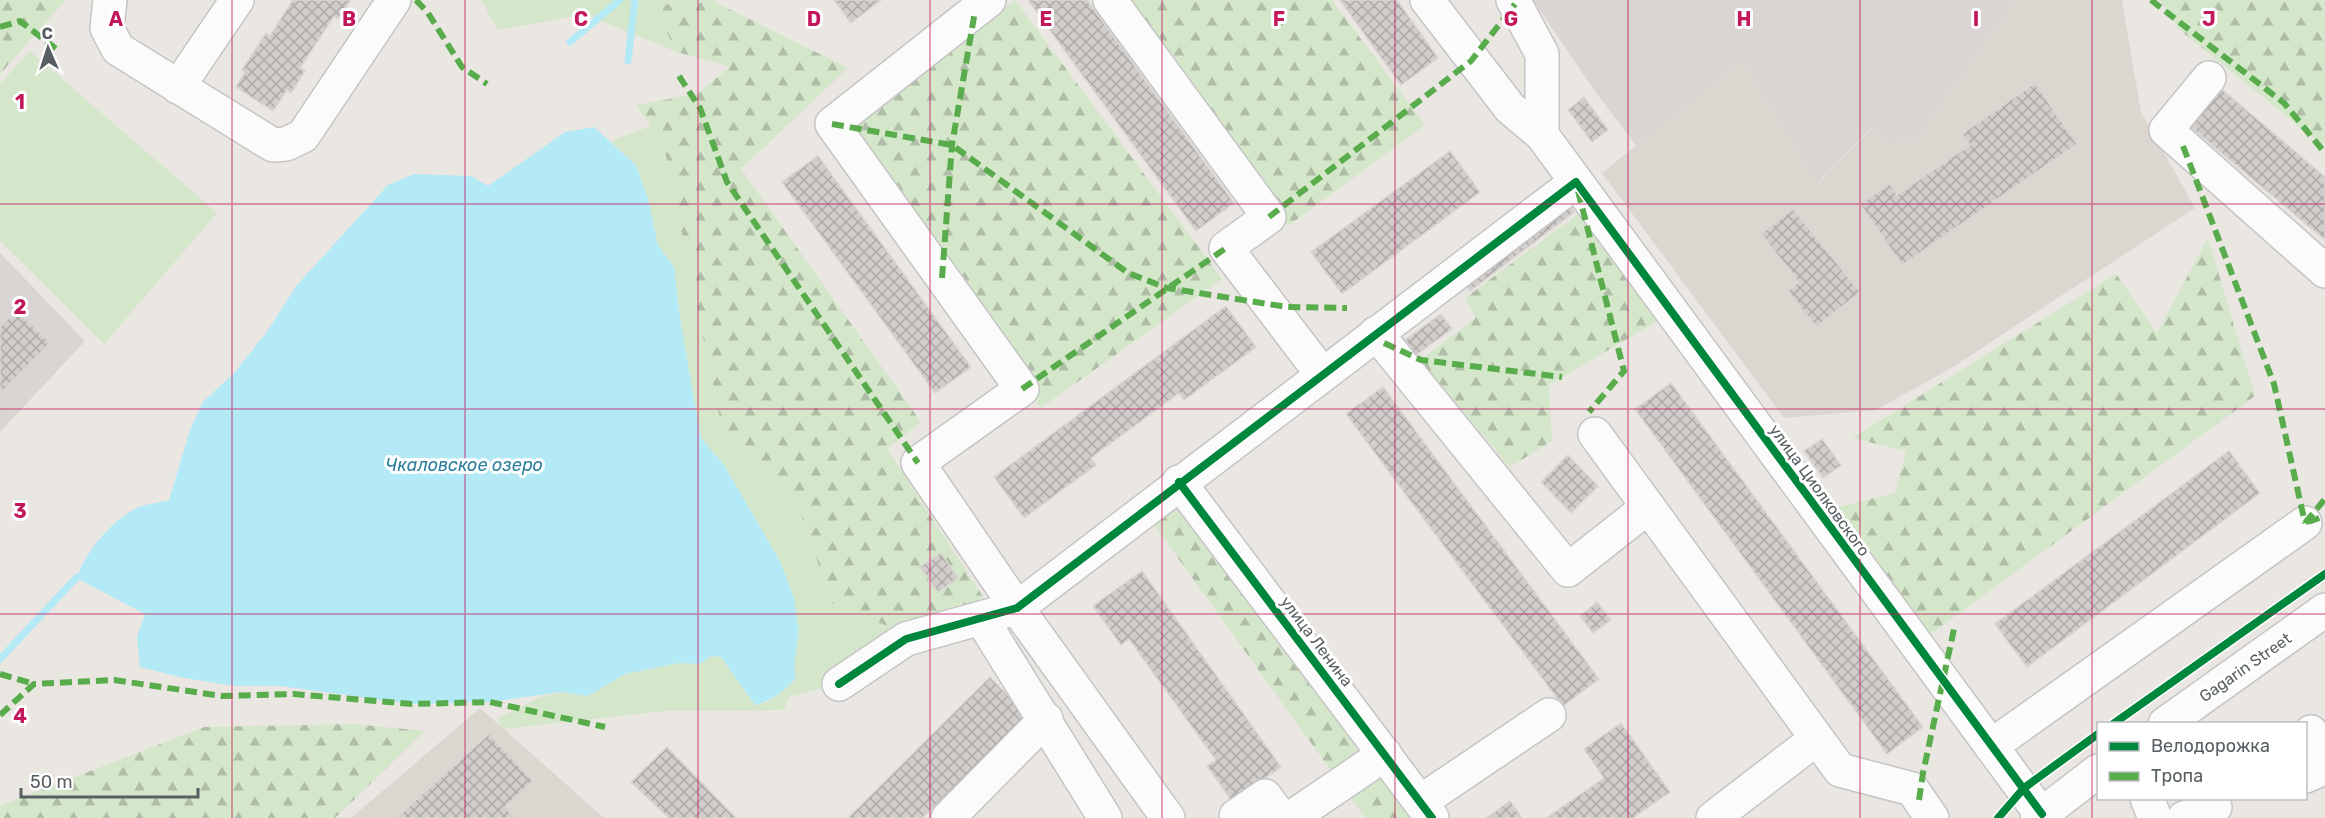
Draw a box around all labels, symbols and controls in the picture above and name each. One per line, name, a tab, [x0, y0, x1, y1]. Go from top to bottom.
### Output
text: A	[109, 7, 124, 31]
text: B	[342, 7, 356, 31]
text: C	[574, 7, 588, 31]
text: D	[807, 7, 821, 31]
text: E	[1040, 7, 1052, 31]
text: F	[1273, 7, 1285, 31]
text: G	[1504, 7, 1518, 31]
text: H	[1737, 7, 1751, 31]
text: I	[1973, 7, 1979, 31]
text: J	[2202, 7, 2216, 31]
north arrow	[18, 18, 78, 78]
text: С	[41, 24, 53, 43]
text: 1	[15, 90, 25, 114]
text: 2	[14, 295, 27, 319]
street label: улица Циолковского	[1765, 421, 1874, 560]
water label: Чкаловское озеро	[385, 454, 543, 476]
text: 3	[13, 499, 27, 523]
street label: улица Ленина	[1276, 592, 1357, 690]
street label: Gagarin Street	[2196, 629, 2295, 706]
text: 4	[13, 704, 27, 728]
legend	[2097, 722, 2307, 800]
text: Велодорожка	[2151, 735, 2270, 757]
scale bar	[21, 761, 198, 799]
text: Тропа	[2151, 765, 2203, 787]
text: 50 m	[30, 771, 73, 793]

